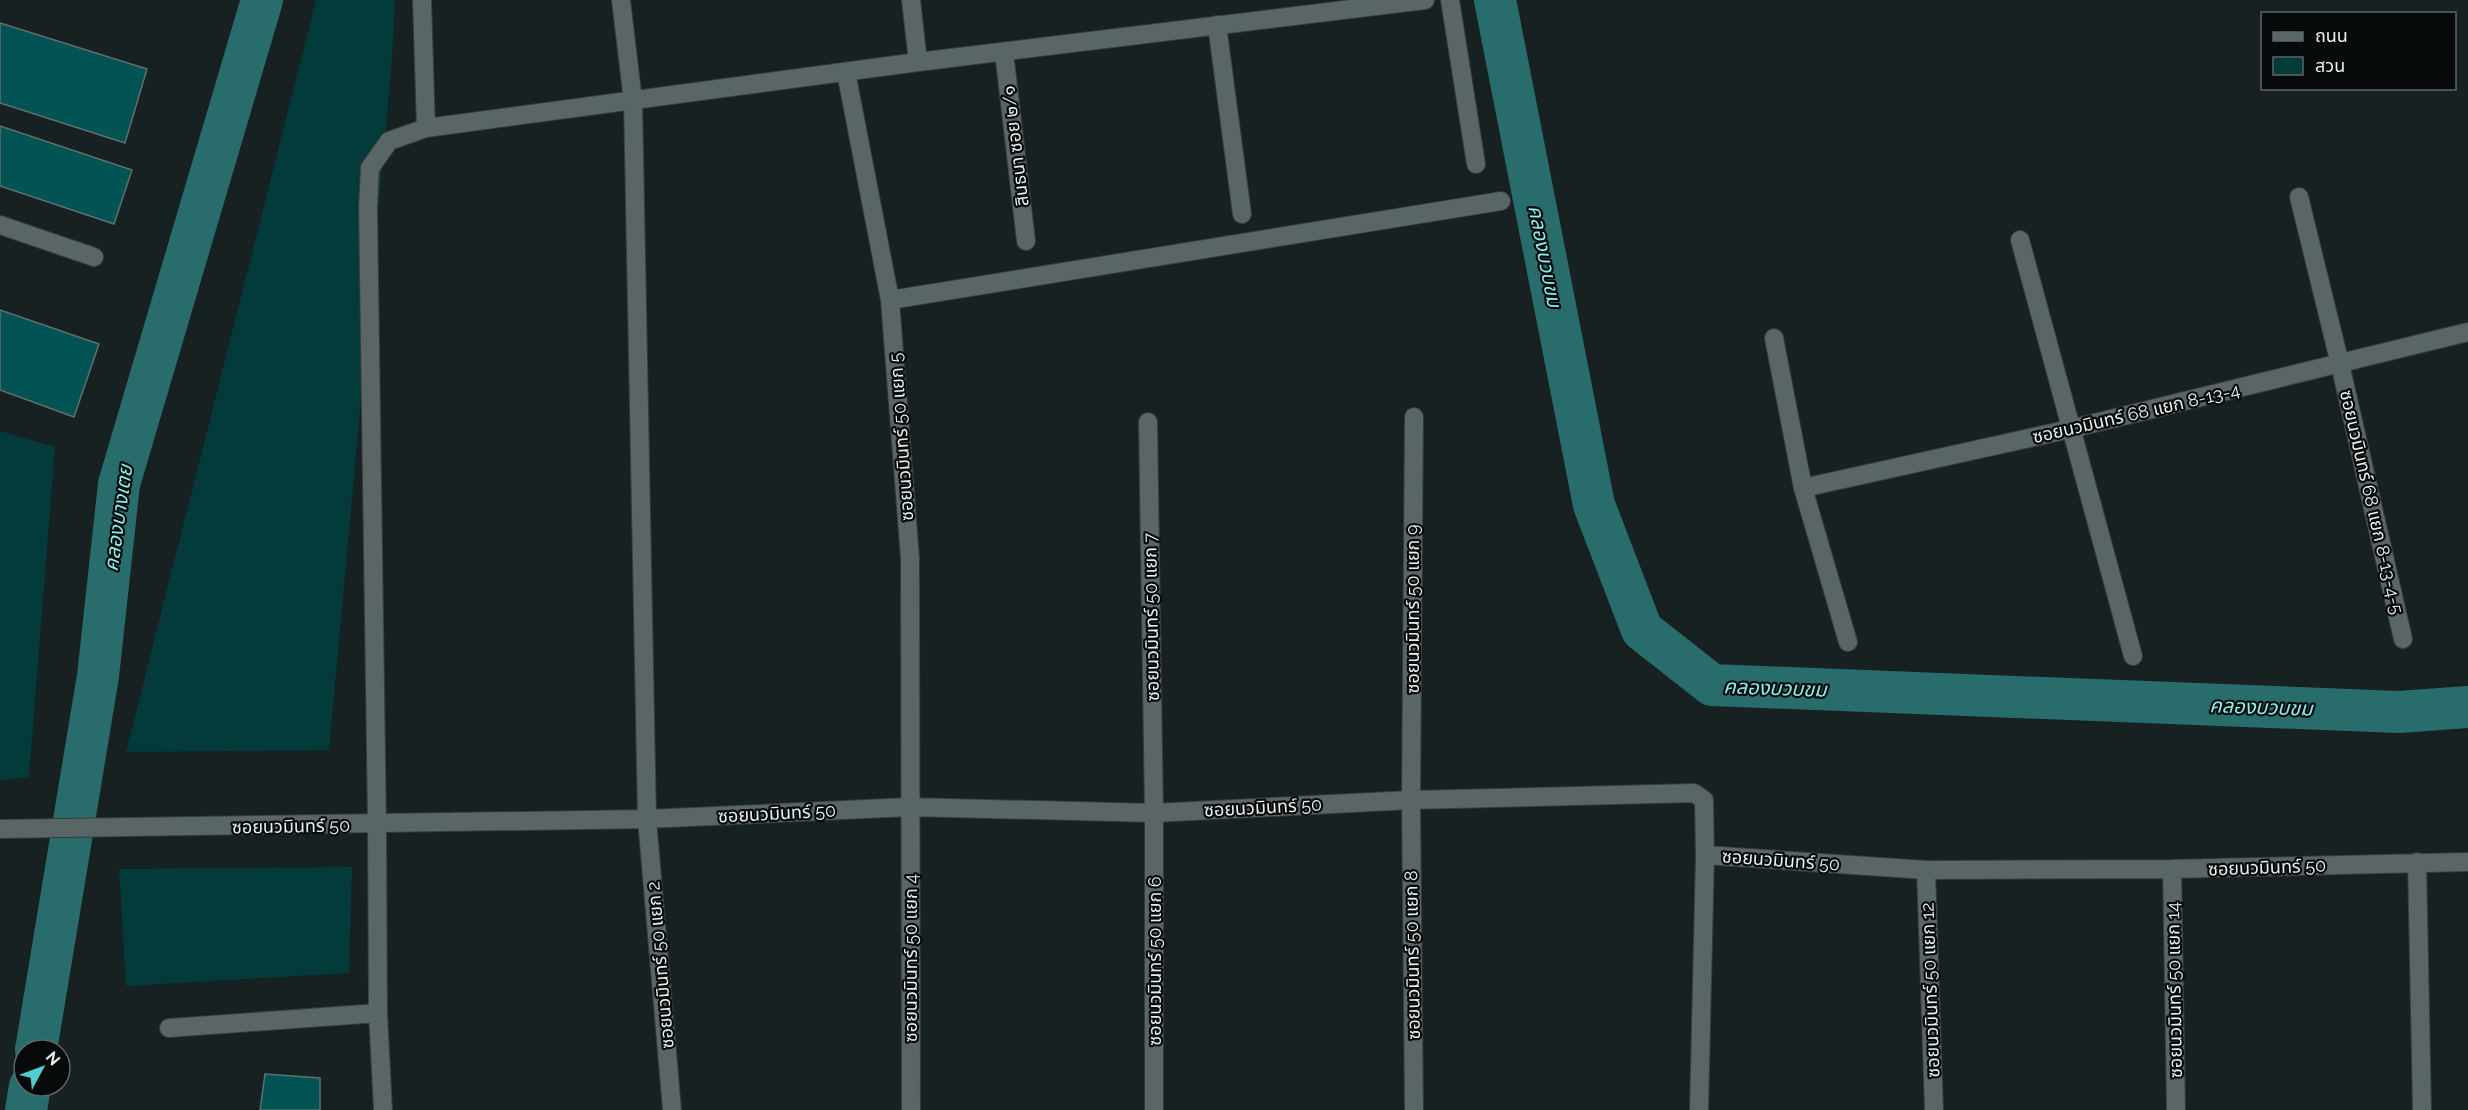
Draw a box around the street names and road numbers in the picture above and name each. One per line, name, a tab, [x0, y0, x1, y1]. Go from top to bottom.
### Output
street label: สินธนา ซอย ๒/๑	[997, 84, 1033, 208]
street label: ซอยนวมินทร์ 50 แยก 5	[885, 352, 917, 522]
street label: ซอยนวมินทร์ 68 แยก 8-13-4	[2030, 379, 2242, 447]
street label: ซอยนวมินทร์ 68 แยก 8-13-4-5	[2336, 388, 2408, 616]
street label: ซอยนวมินทร์ 50 แยก 9	[1402, 524, 1423, 694]
street label: ซอยนวมินทร์ 50 แยก 7	[1139, 532, 1163, 701]
street label: ซอยนวมินทร์ 50	[1203, 793, 1323, 821]
street label: ซอยนวมินทร์ 50	[717, 799, 837, 827]
street label: ซอยนวมินทร์ 50	[232, 814, 350, 838]
street label: ซอยนวมินทร์ 50	[1721, 845, 1841, 875]
street label: ซอยนวมินทร์ 50	[2208, 854, 2326, 880]
street label: ซอยนวมินทร์ 50 แยก 8	[1400, 870, 1424, 1040]
street label: ซอยนวมินทร์ 50 แยก 4	[900, 874, 921, 1042]
street label: ซอยนวมินทร์ 50 แยก 6	[1144, 876, 1165, 1046]
street label: ซอยนวมินทร์ 50 แยก 2	[642, 880, 678, 1050]
street label: ซอยนวมินทร์ 50 แยก 12	[1916, 902, 1944, 1078]
street label: ซอยนวมินทร์ 50 แยก 14	[2162, 902, 2186, 1078]

